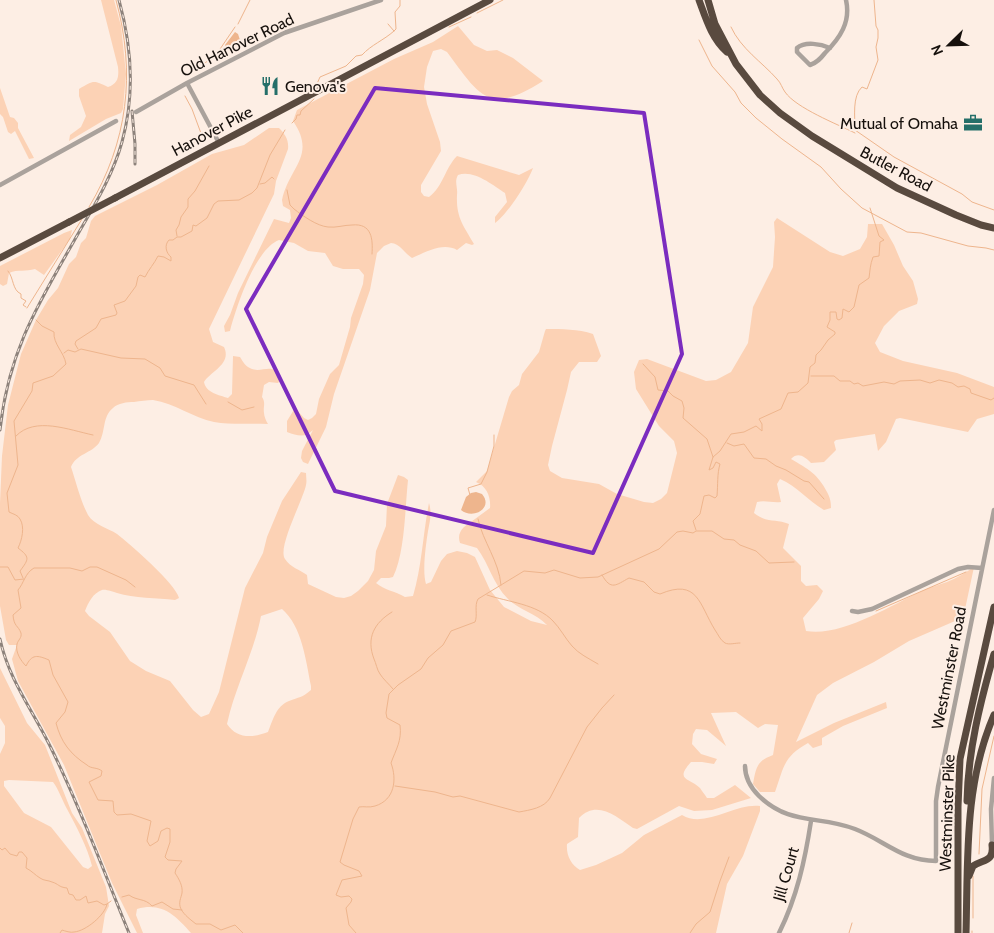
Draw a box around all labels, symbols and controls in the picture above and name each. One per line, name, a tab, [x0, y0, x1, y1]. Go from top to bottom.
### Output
street label: Old Hanover Road	[177, 9, 297, 81]
north arrow	[924, 20, 974, 70]
text: N	[927, 42, 947, 58]
restaurant icon: Genova's	[259, 75, 281, 97]
place label: Genova's	[285, 77, 346, 96]
street label: Hanover Pike	[168, 102, 256, 160]
office icon: Mutual of Omaha	[962, 112, 984, 134]
place label: Mutual of Omaha	[840, 114, 958, 133]
street label: Butler Road	[857, 142, 935, 196]
street label: Westminster Road	[928, 605, 970, 731]
street label: Westminster Pike	[935, 754, 959, 872]
street label: Jill Court	[769, 844, 803, 904]

